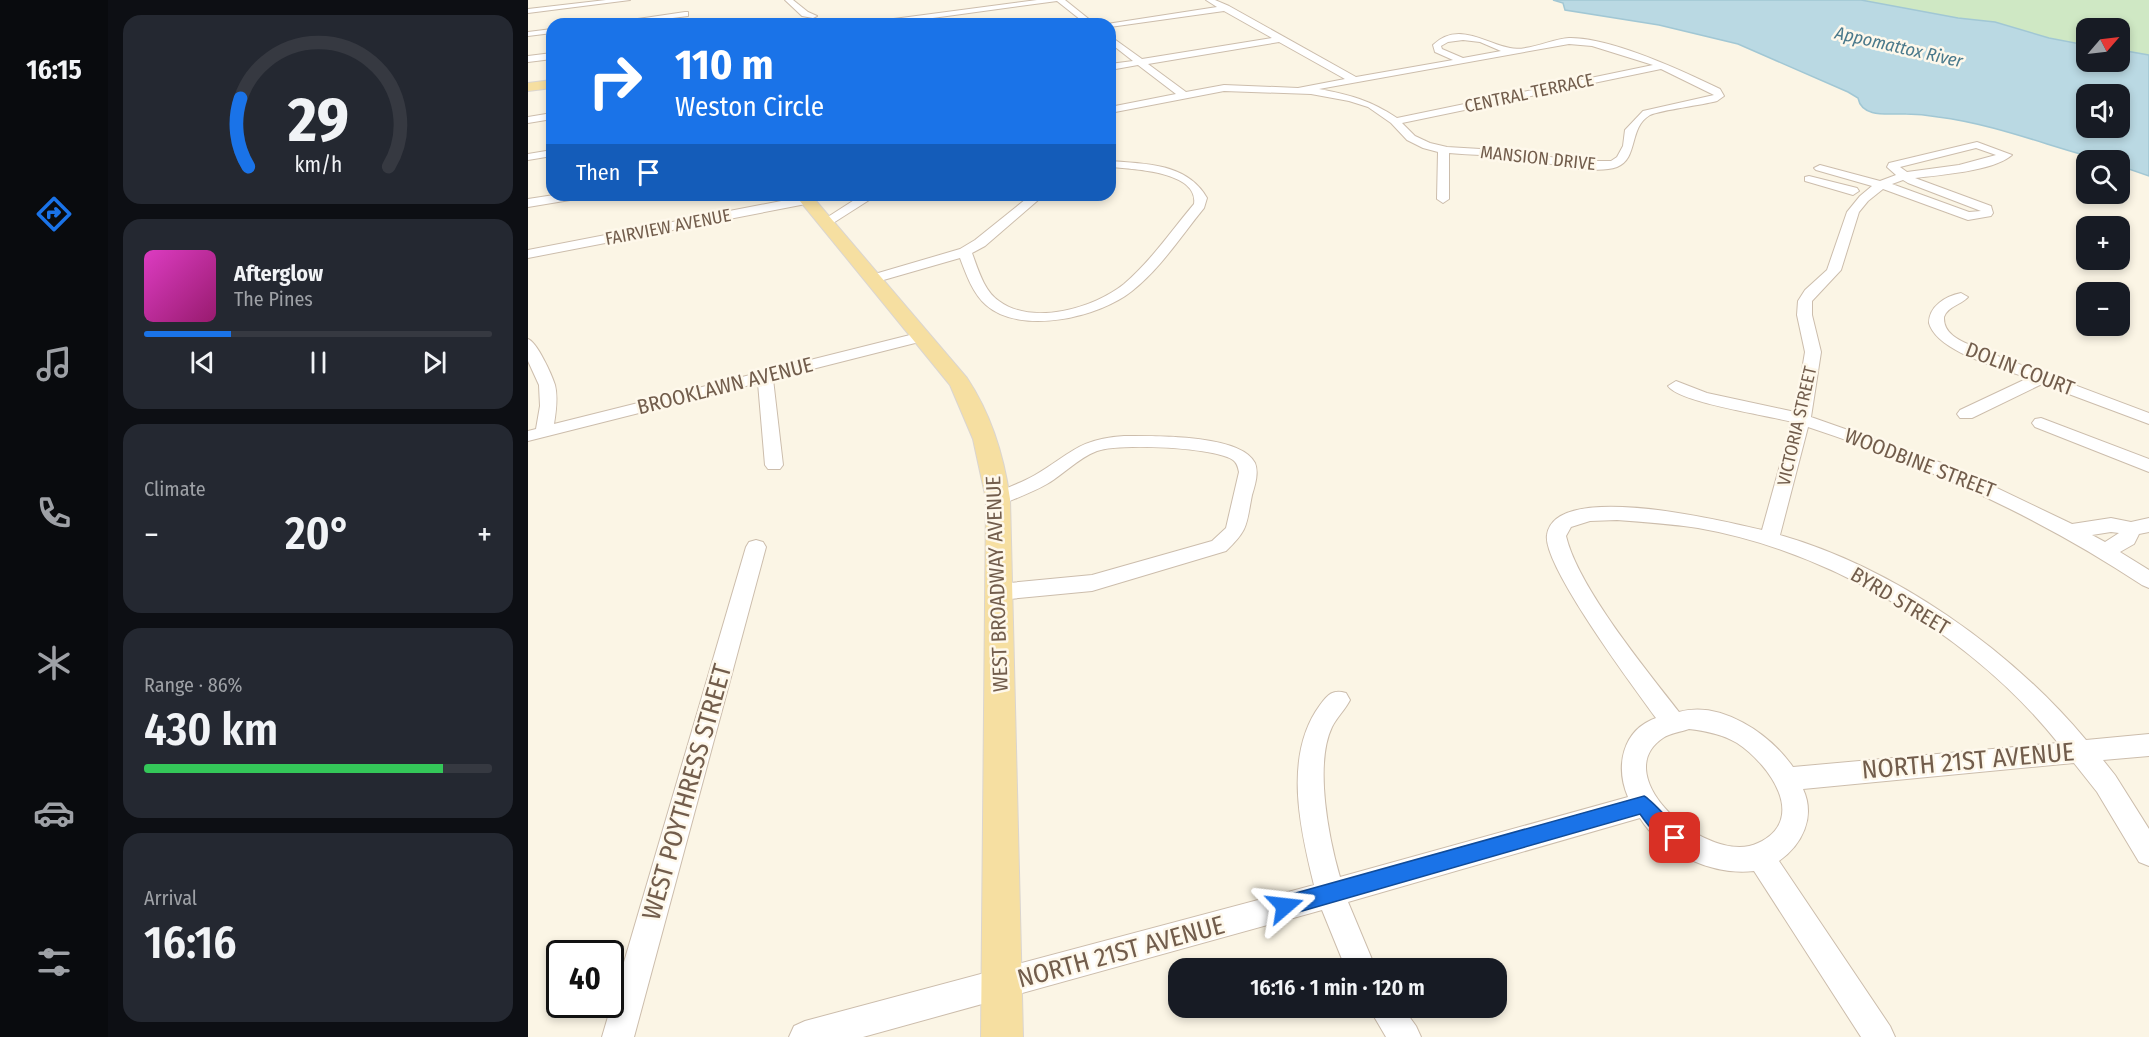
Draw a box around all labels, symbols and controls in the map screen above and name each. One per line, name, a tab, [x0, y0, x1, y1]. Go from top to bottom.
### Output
north arrow	[2076, 18, 2130, 72]
map controls	[2076, 18, 2130, 336]
water label: Appomattox River	[1832, 21, 1966, 73]
text: 110 m	[675, 40, 774, 90]
icon: right	[576, 42, 654, 120]
text: 16:15	[26, 54, 82, 86]
street label: CENTRAL TERRACE	[1462, 69, 1596, 117]
text: 29	[287, 83, 348, 158]
button: sound	[2076, 84, 2130, 138]
text: Weston Circle	[675, 91, 824, 123]
street label: MANSION DRIVE	[1479, 141, 1597, 175]
button: search	[2076, 150, 2130, 204]
text: km/h	[294, 152, 342, 178]
icon: arrive	[632, 156, 665, 189]
text: Then	[576, 159, 620, 186]
icon: directions	[33, 193, 75, 235]
street label: FAIRVIEW AVENUE	[603, 204, 733, 250]
button: +	[2076, 216, 2130, 270]
text: Afterglow	[234, 260, 323, 287]
button: −	[2076, 282, 2130, 336]
text: The Pines	[234, 287, 313, 311]
street label: DOLIN COURT	[1962, 336, 2078, 402]
icon: music	[33, 343, 75, 385]
icon: previous	[186, 346, 219, 379]
icon: pause	[302, 346, 335, 379]
icon: next	[418, 346, 451, 379]
street label: BROOKLAWN AVENUE	[634, 352, 816, 420]
street label: VICTORIA STREET	[1773, 363, 1822, 488]
street label: WOODBINE STREET	[1841, 422, 1999, 504]
street label: WEST BROADWAY AVENUE	[980, 475, 1014, 693]
text: Climate	[144, 477, 206, 501]
icon: phone	[33, 492, 75, 534]
text: 20°	[285, 507, 351, 561]
text: −	[144, 515, 159, 555]
text: +	[477, 515, 492, 555]
street label: BYRD STREET	[1846, 561, 1954, 641]
icon: climate	[33, 642, 75, 684]
street label: WEST POYTHRESS STREET	[636, 661, 738, 923]
text: Range · 86%	[144, 673, 243, 697]
text: 430 km	[144, 703, 278, 757]
street label: NORTH 21ST AVENUE	[1860, 736, 2076, 786]
icon: car	[33, 792, 75, 834]
pin	[1649, 812, 1700, 863]
icon: arrive	[1658, 821, 1691, 854]
position arrow	[1253, 874, 1317, 938]
text: Arrival	[144, 886, 197, 910]
street label: NORTH 21ST AVENUE	[1014, 909, 1228, 995]
text: 16:16	[144, 916, 237, 970]
speed limit sign: 40	[546, 940, 624, 1018]
icon: filters	[33, 941, 75, 983]
text: 16:16 · 1 min · 120 m	[1250, 974, 1425, 1001]

